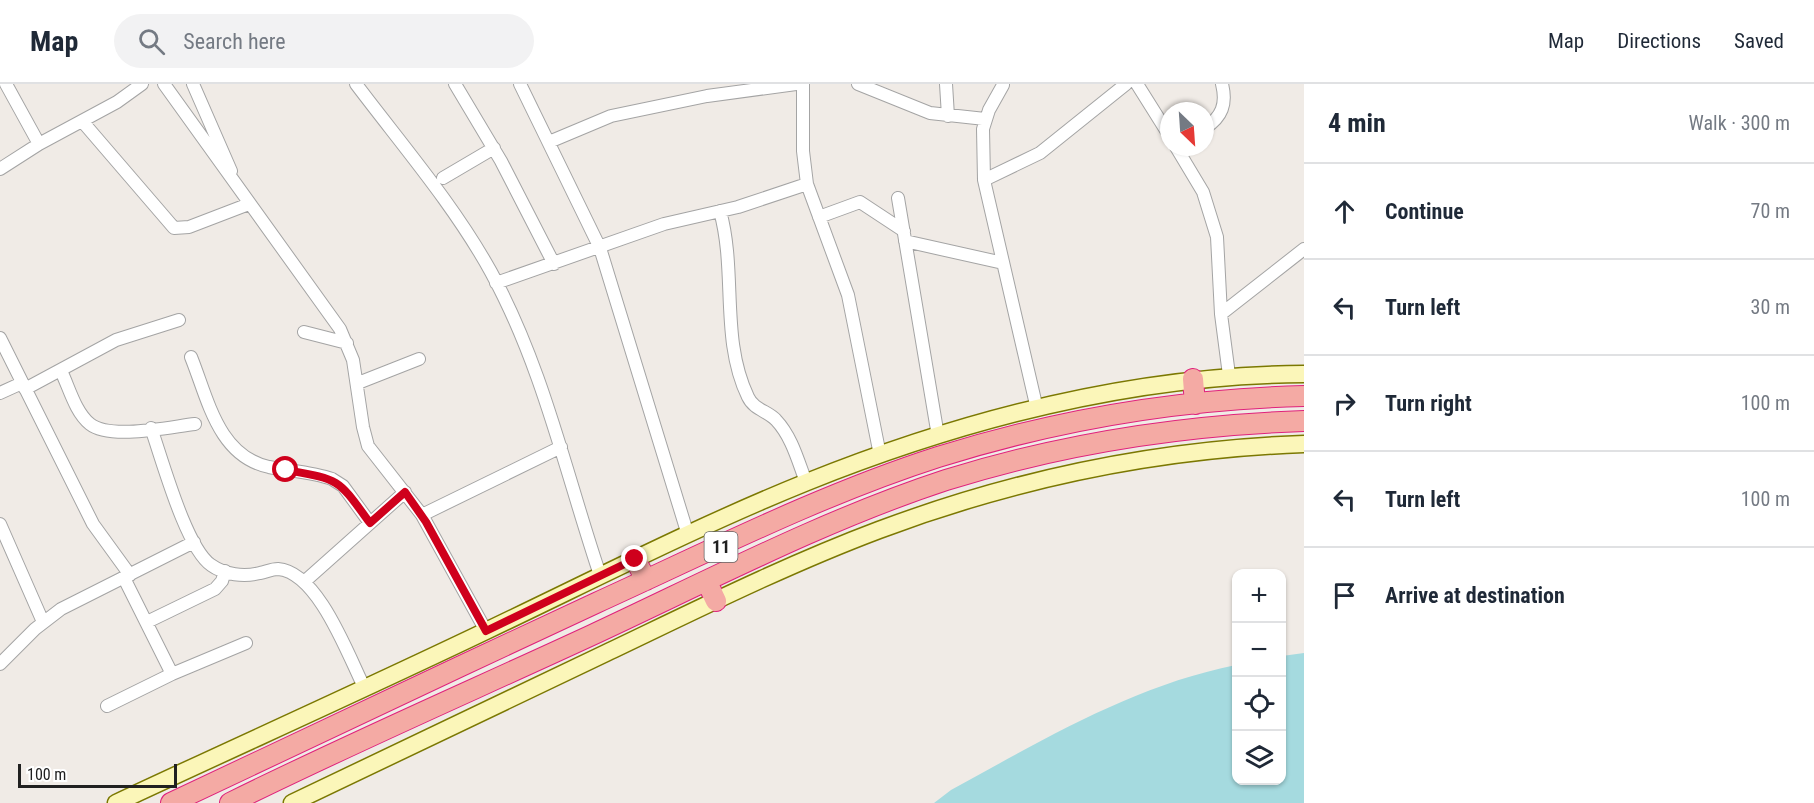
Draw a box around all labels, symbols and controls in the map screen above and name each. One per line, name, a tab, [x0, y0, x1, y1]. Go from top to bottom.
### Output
search box	[114, 14, 534, 68]
text: Map	[30, 25, 78, 58]
icon: search	[135, 25, 168, 58]
text: Search here	[183, 29, 286, 54]
text: Map	[1548, 29, 1584, 53]
text: Directions	[1617, 29, 1701, 53]
text: Saved	[1734, 29, 1784, 53]
north arrow	[1160, 102, 1214, 156]
text: 4 min	[1328, 108, 1386, 138]
text: Walk · 300 m	[1689, 111, 1790, 135]
icon: ahead	[1328, 195, 1361, 228]
text: Continue	[1385, 199, 1464, 224]
text: 70 m	[1751, 199, 1790, 223]
icon: left	[1328, 291, 1361, 324]
text: Turn left	[1385, 295, 1460, 320]
text: 30 m	[1751, 295, 1790, 319]
icon: right	[1328, 387, 1361, 420]
text: Turn right	[1385, 391, 1472, 416]
text: 100 m	[1741, 391, 1790, 415]
route start	[272, 456, 298, 482]
icon: left	[1328, 483, 1361, 516]
text: Turn left	[1385, 487, 1460, 512]
text: 100 m	[1741, 487, 1790, 511]
road number: 11	[704, 532, 738, 562]
route end	[621, 545, 647, 571]
map controls	[1232, 569, 1286, 785]
button: +	[1232, 569, 1286, 623]
icon: arrive	[1328, 579, 1361, 612]
text: Arrive at destination	[1385, 583, 1565, 608]
button: −	[1232, 623, 1286, 677]
button: locate	[1232, 677, 1286, 731]
button: layers	[1232, 731, 1286, 785]
scale bar	[18, 761, 177, 788]
text: 100 m	[27, 765, 66, 784]

